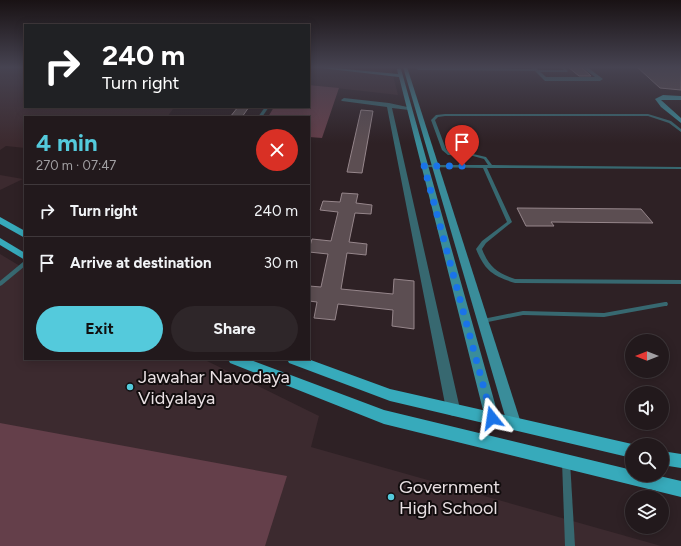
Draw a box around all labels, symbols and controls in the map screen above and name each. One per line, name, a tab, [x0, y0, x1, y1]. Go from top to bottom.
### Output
text: 240 m	[102, 38, 185, 72]
icon: right	[36, 40, 88, 92]
text: Turn right	[102, 72, 179, 94]
pin	[445, 125, 479, 166]
text: 4 min	[36, 128, 98, 157]
button: close	[256, 129, 298, 171]
icon: arrive	[451, 131, 473, 153]
text: 270 m · 07:47	[36, 158, 116, 173]
icon: right	[36, 200, 58, 222]
text: Turn right	[70, 202, 138, 220]
text: 240 m	[254, 202, 298, 220]
icon: arrive	[36, 252, 58, 274]
text: Arrive at destination	[70, 254, 211, 272]
text: 30 m	[264, 254, 298, 272]
button: Exit	[36, 306, 163, 352]
button: Share	[171, 306, 298, 352]
north arrow	[625, 334, 669, 378]
map controls	[625, 334, 669, 534]
place label: Jawahar Navodaya Vidyalaya	[138, 366, 290, 409]
marker: Jawahar Navodaya Vidyalaya	[125, 382, 135, 392]
button: sound	[625, 386, 669, 430]
position arrow	[471, 397, 513, 439]
button: search	[625, 438, 669, 482]
place label: Government High School	[399, 476, 500, 519]
button: layers	[625, 490, 669, 534]
marker: Government High School	[386, 492, 396, 502]

